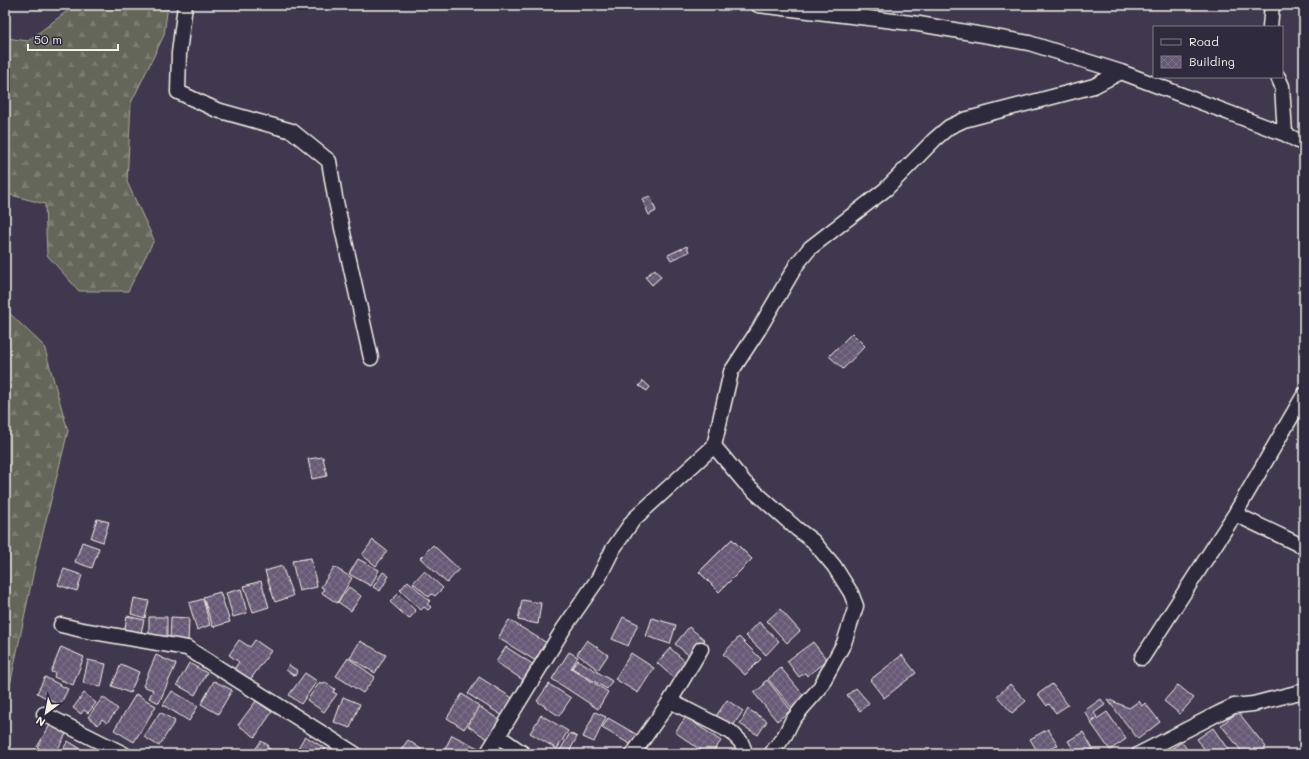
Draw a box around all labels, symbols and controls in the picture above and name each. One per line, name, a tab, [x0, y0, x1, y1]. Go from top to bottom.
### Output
scale bar	[28, 26, 118, 52]
legend	[1153, 26, 1283, 78]
text: 50 m	[34, 31, 62, 47]
text: Road	[1189, 33, 1219, 49]
text: Building	[1189, 53, 1235, 69]
north arrow	[26, 693, 66, 733]
text: N	[33, 713, 48, 730]

